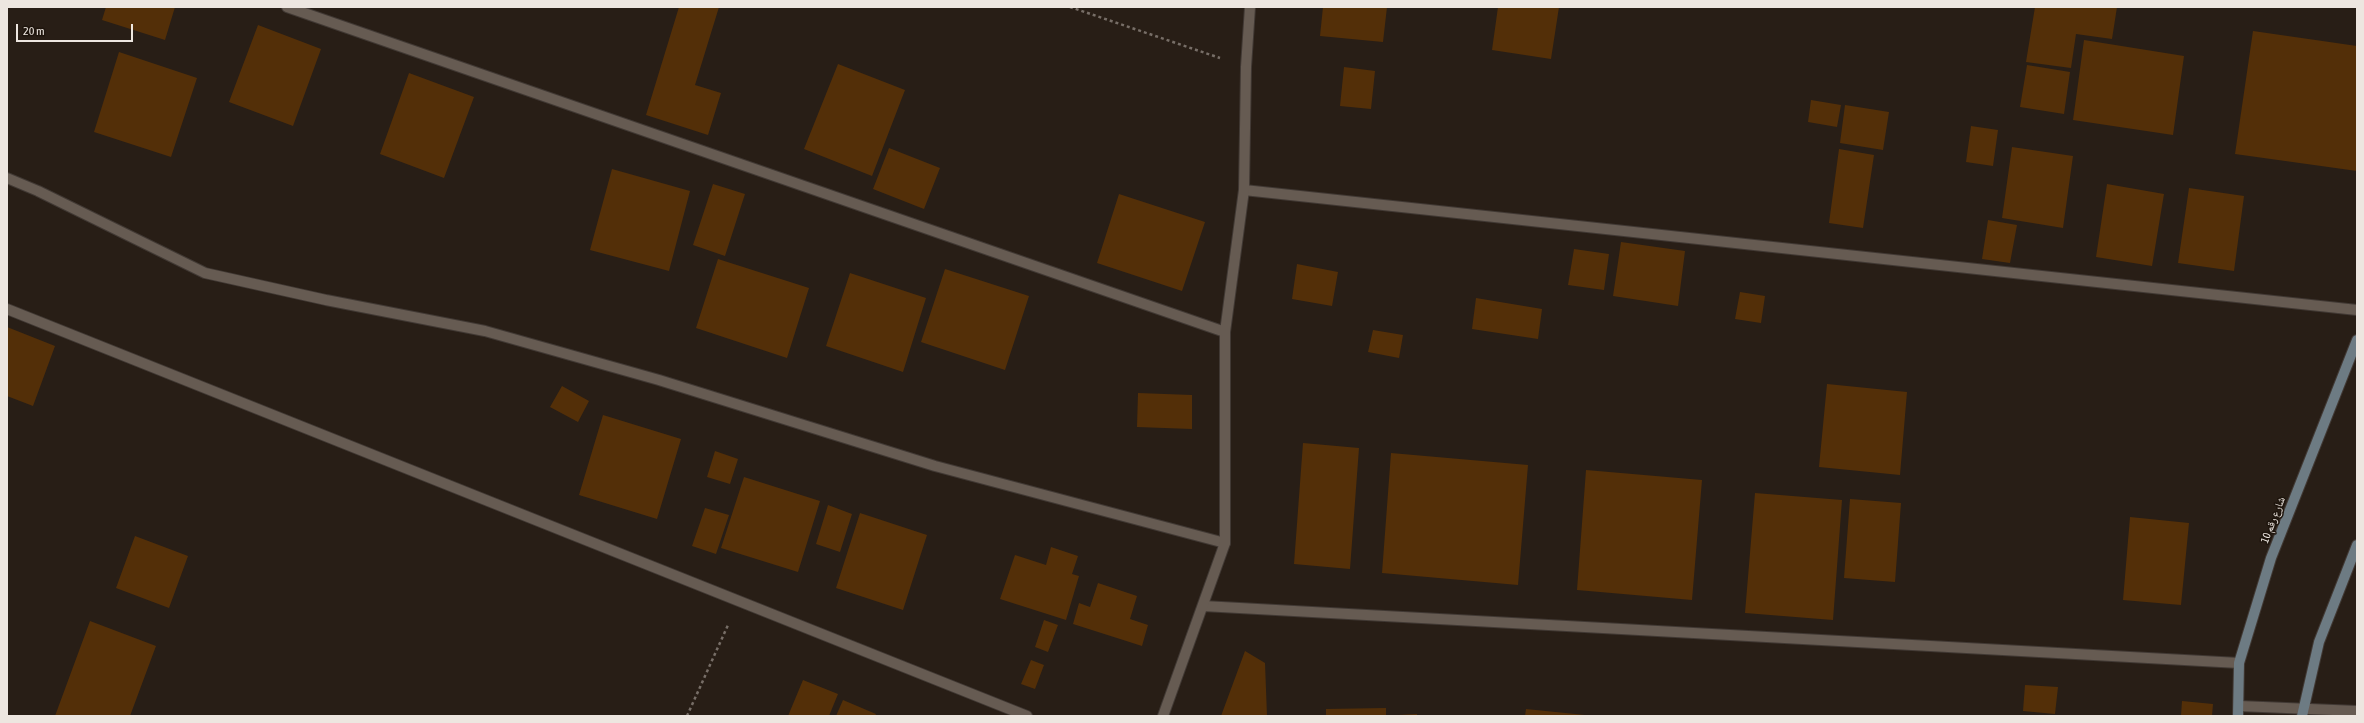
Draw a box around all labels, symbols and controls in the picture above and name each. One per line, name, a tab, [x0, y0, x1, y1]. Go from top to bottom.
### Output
scale bar	[18, 16, 135, 42]
text: 20 m	[23, 24, 45, 38]
street label: شارع رقم 10	[2258, 495, 2288, 545]

